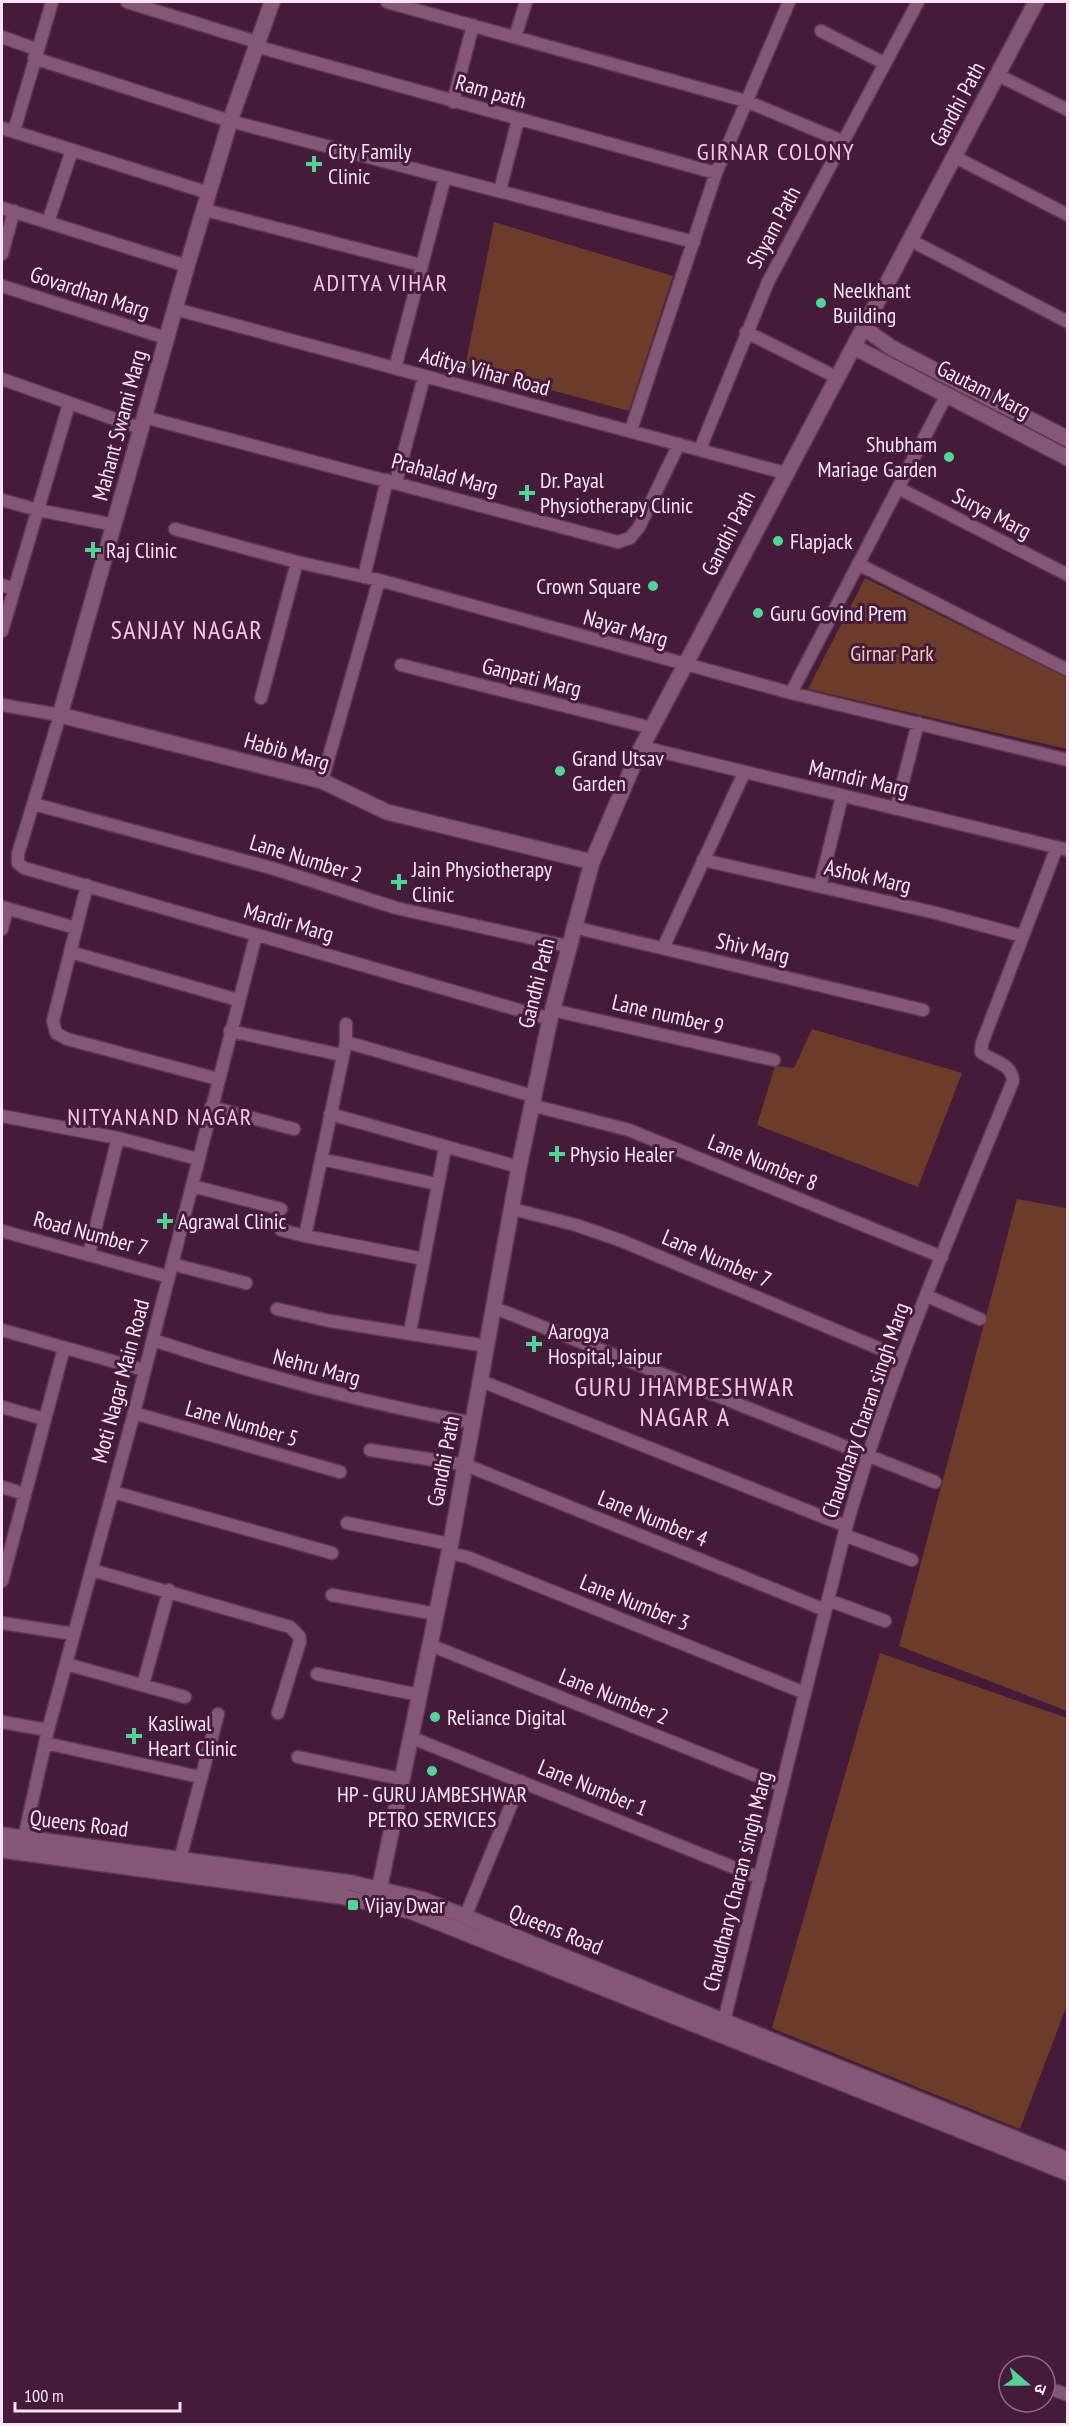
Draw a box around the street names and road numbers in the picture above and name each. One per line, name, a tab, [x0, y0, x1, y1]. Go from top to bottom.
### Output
street label: Gandhi Path	[923, 57, 991, 151]
street label: Ram path	[452, 68, 530, 114]
street label: Shyam Path	[740, 181, 806, 273]
street label: Govardhan Marg	[27, 260, 153, 324]
street label: Aditya Vihar Road	[417, 340, 553, 402]
street label: Mahant Swami Marg	[85, 347, 153, 503]
street label: Gautam Marg	[932, 354, 1036, 424]
street label: Prahalad Marg	[389, 446, 501, 502]
street label: Surya Marg	[948, 481, 1036, 545]
street label: Gandhi Path	[695, 486, 761, 580]
street label: Nayar Marg	[580, 603, 672, 653]
street label: Ganpati Marg	[479, 651, 585, 703]
street label: Habib Marg	[241, 725, 333, 777]
street label: Marndir Marg	[806, 753, 912, 803]
street label: Lane Number 2	[246, 828, 366, 888]
street label: Ashok Marg	[822, 852, 914, 900]
street label: Mardir Marg	[241, 896, 337, 948]
street label: Shiv Marg	[713, 926, 793, 970]
street label: Gandhi Path	[511, 935, 561, 1031]
street label: Lane number 9	[609, 988, 727, 1040]
street label: Lane Number 8	[704, 1127, 822, 1197]
street label: Road Number 7	[31, 1204, 151, 1262]
street label: Lane Number 7	[658, 1222, 776, 1294]
street label: Moti Nagar Main Road	[85, 1296, 155, 1466]
street label: Chaudhary Charan singh Marg	[815, 1298, 915, 1522]
street label: Nehru Marg	[270, 1342, 364, 1392]
street label: Lane Number 5	[182, 1394, 302, 1452]
street label: Gandhi Path	[420, 1413, 466, 1509]
street label: Lane Number 4	[594, 1483, 712, 1553]
street label: Lane Number 3	[576, 1567, 694, 1637]
street label: Lane Number 2	[555, 1661, 673, 1731]
street label: Lane Number 1	[534, 1752, 652, 1822]
street label: Chaudhary Charan singh Marg	[696, 1768, 778, 1994]
street label: Queens Road	[28, 1803, 130, 1843]
street label: Queens Road	[505, 1897, 607, 1961]

